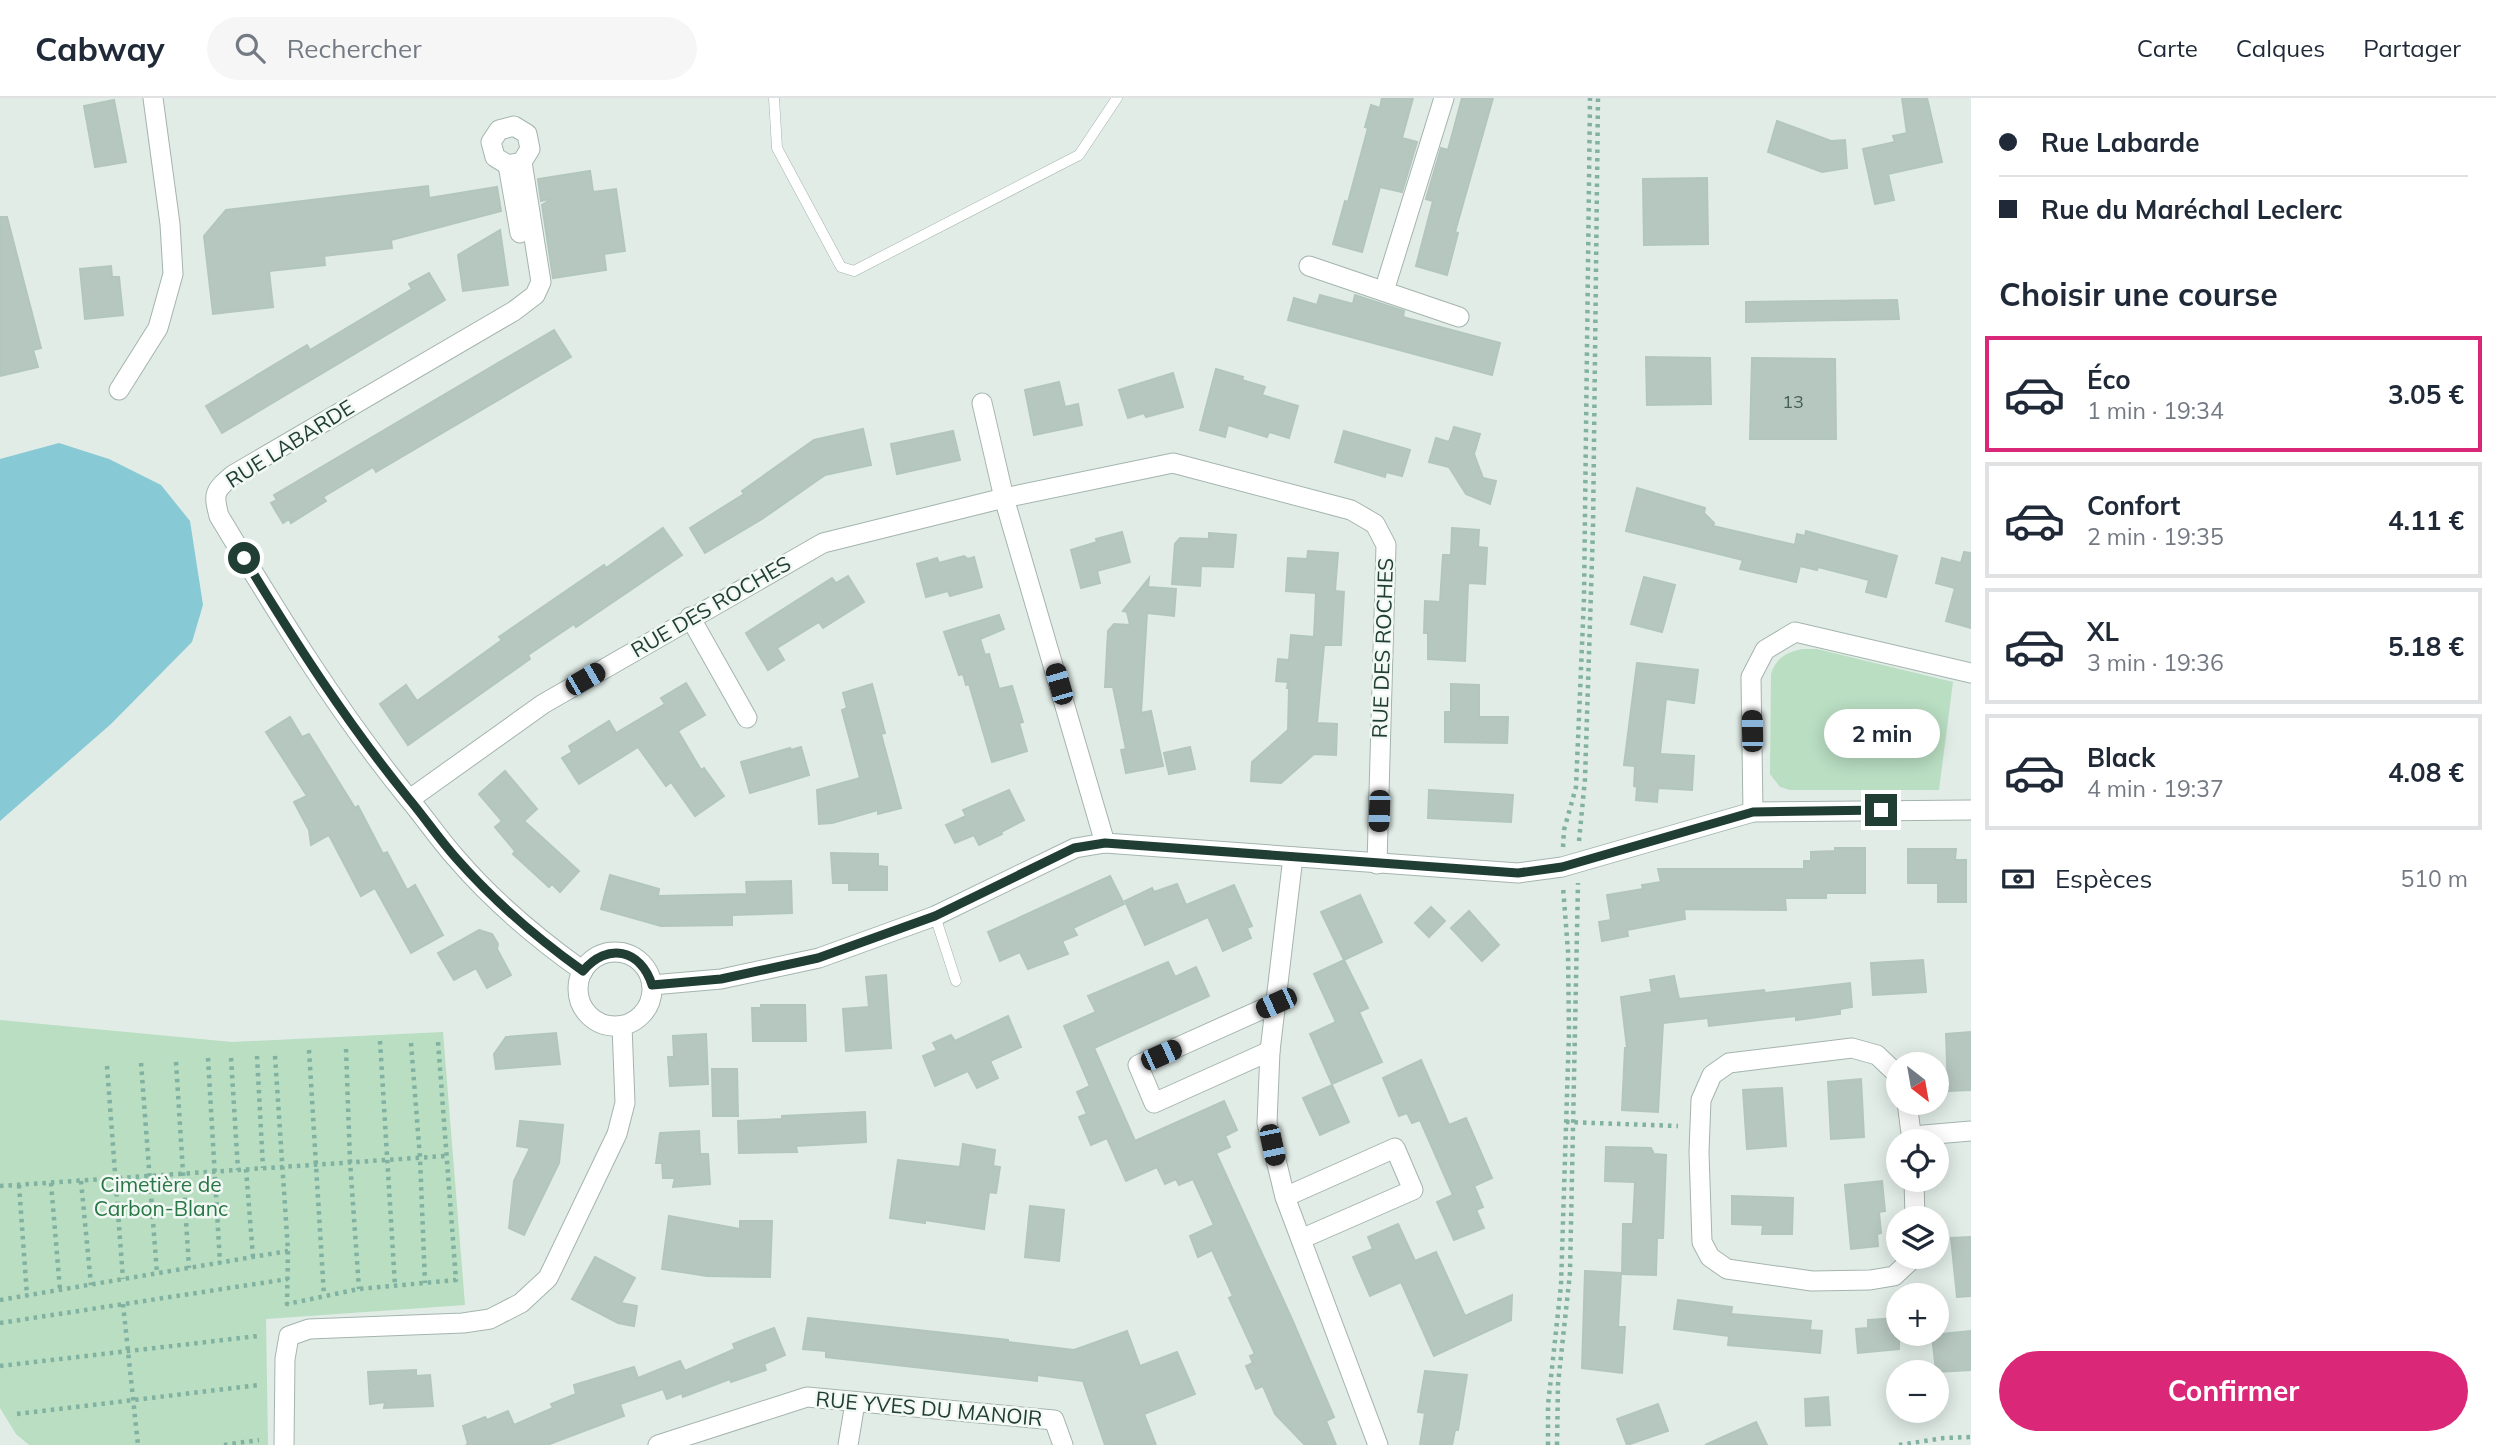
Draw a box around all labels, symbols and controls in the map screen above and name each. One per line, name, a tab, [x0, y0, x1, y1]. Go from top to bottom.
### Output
search box	[207, 17, 697, 80]
text: Cabway	[35, 28, 165, 69]
icon: search	[231, 29, 269, 67]
text: Rechercher	[287, 32, 422, 65]
text: Carte	[2137, 33, 2198, 63]
text: Calques	[2236, 33, 2325, 63]
text: Partager	[2363, 33, 2461, 63]
text: Rue Labarde	[2041, 126, 2199, 159]
text: Rue du Maréchal Leclerc	[2041, 193, 2343, 226]
text: Choisir une course	[1999, 274, 2278, 314]
icon: car	[2003, 363, 2066, 426]
text: Éco	[2087, 363, 2131, 396]
text: 3.05 €	[2388, 378, 2464, 411]
house number: 13	[1782, 390, 1804, 413]
street label: RUE LABARDE	[221, 393, 358, 493]
text: 1 min · 19:34	[2087, 396, 2224, 425]
icon: car	[2003, 489, 2066, 552]
text: Confort	[2087, 489, 2180, 522]
text: 4.11 €	[2388, 504, 2464, 537]
text: 2 min · 19:35	[2087, 522, 2224, 551]
route start	[228, 542, 260, 574]
street label: RUE DES ROCHES	[626, 550, 795, 662]
street label: RUE DES ROCHES	[1366, 557, 1398, 739]
icon: car	[2003, 615, 2066, 678]
text: XL	[2087, 615, 2119, 648]
text: 5.18 €	[2388, 630, 2464, 663]
text: 3 min · 19:36	[2087, 648, 2224, 677]
car	[562, 659, 609, 699]
car	[1044, 661, 1075, 707]
callout: 2 min	[1823, 708, 1939, 758]
car	[1742, 710, 1763, 752]
text: 2 min	[1852, 719, 1912, 748]
icon: car	[2003, 741, 2066, 804]
text: Black	[2087, 741, 2155, 774]
text: 4.08 €	[2388, 756, 2464, 789]
text: 4 min · 19:37	[2087, 774, 2224, 803]
car	[1368, 790, 1391, 832]
route end	[1865, 794, 1897, 826]
icon: cash	[1999, 860, 2037, 898]
text: Espèces	[2055, 862, 2152, 895]
text: 510 m	[2400, 864, 2468, 893]
car	[1253, 985, 1300, 1021]
car	[1138, 1037, 1185, 1073]
north arrow	[1886, 1052, 1950, 1115]
map controls	[1886, 1052, 1949, 1423]
car	[1258, 1122, 1287, 1168]
button: locate	[1886, 1129, 1949, 1192]
park label: Cimetière de Carbon-Blanc	[94, 1171, 228, 1221]
button: layers	[1886, 1206, 1949, 1269]
button: +	[1886, 1283, 1949, 1346]
button: Confirmer	[1999, 1351, 2468, 1431]
button: −	[1886, 1360, 1949, 1423]
street label: RUE YVES DU MANOIR	[814, 1385, 1044, 1431]

